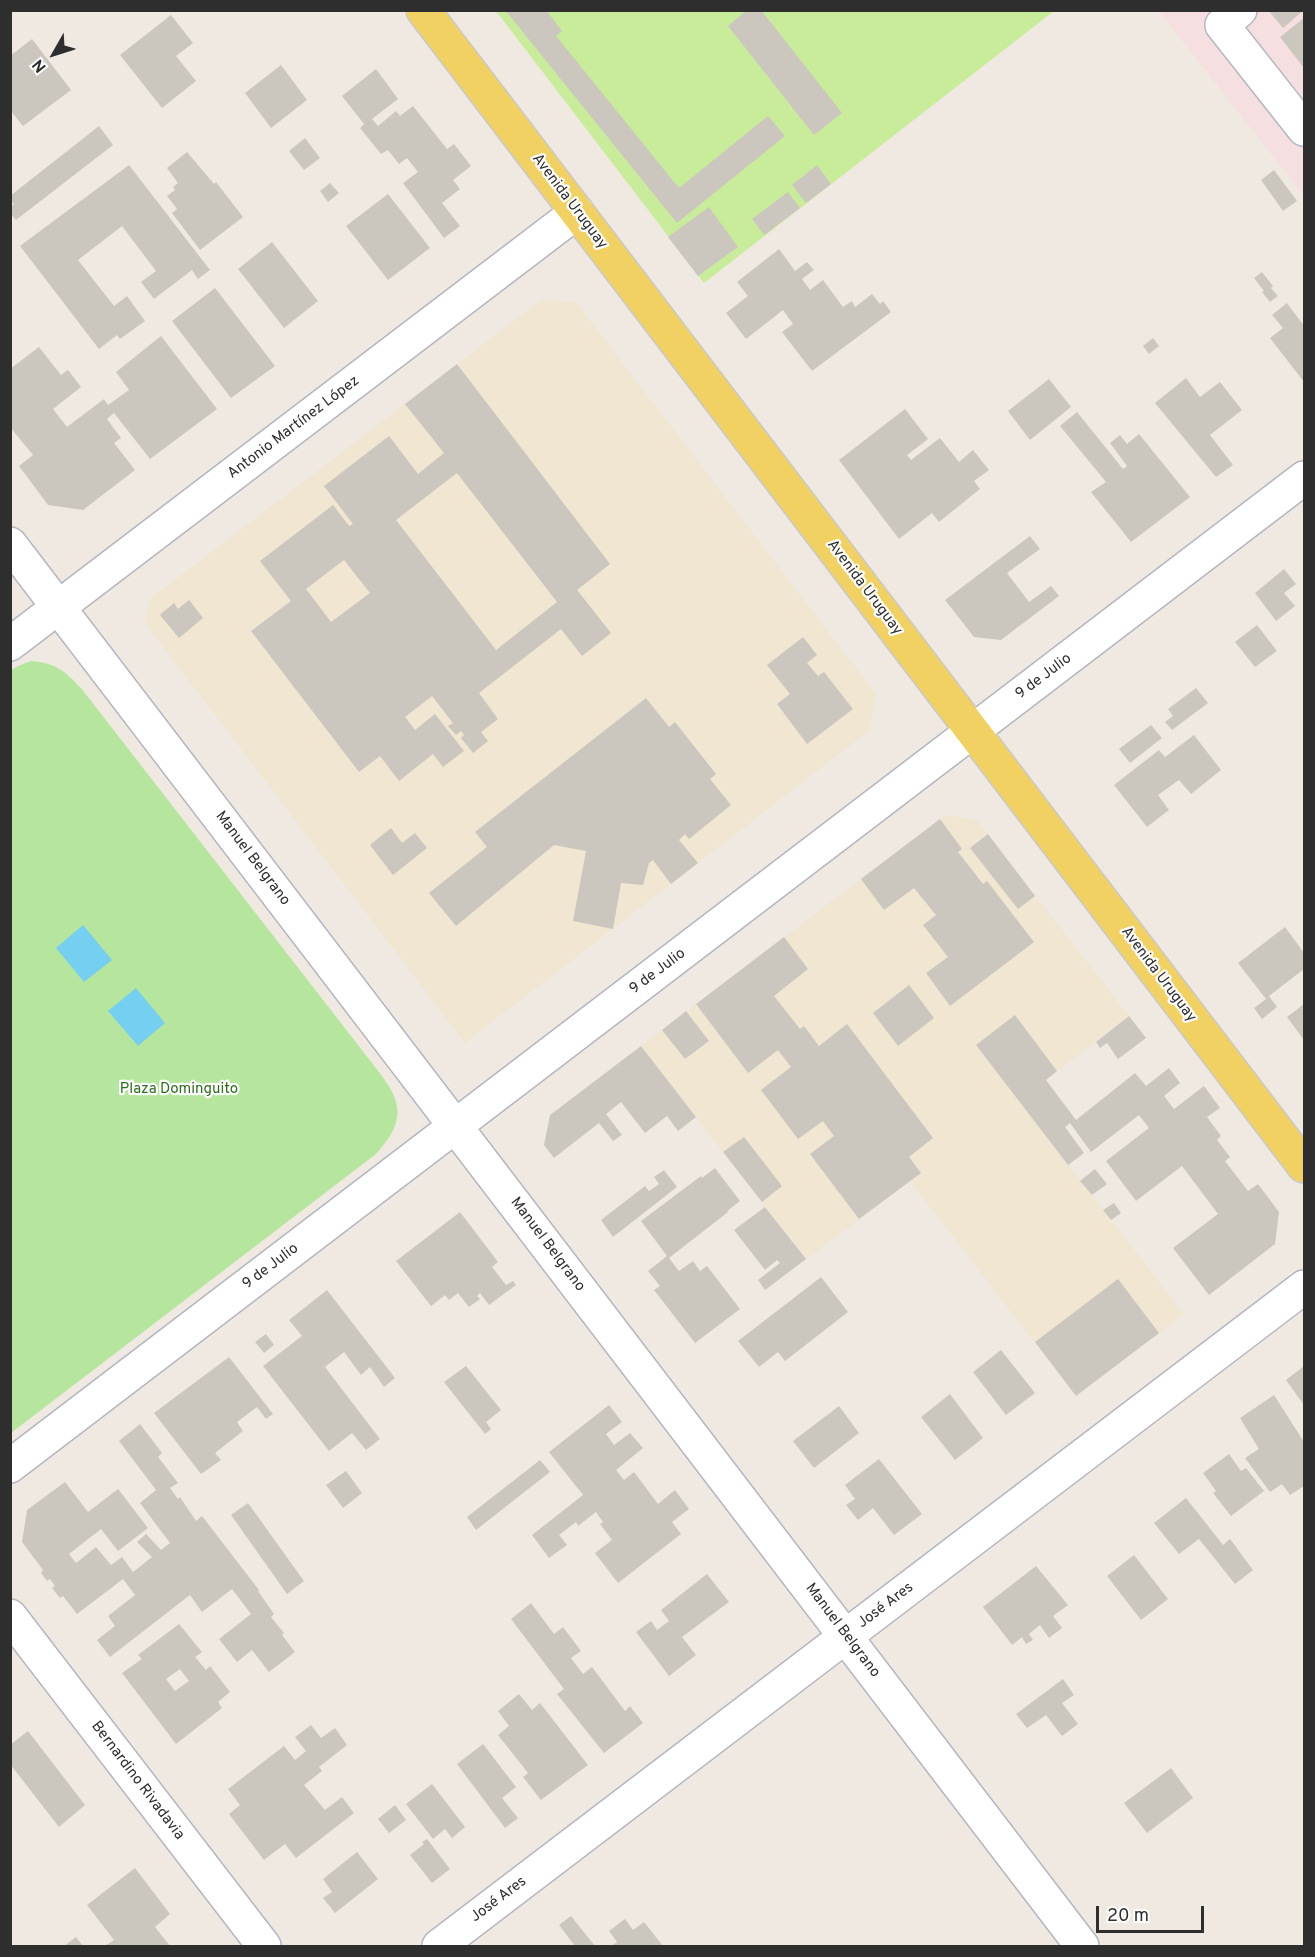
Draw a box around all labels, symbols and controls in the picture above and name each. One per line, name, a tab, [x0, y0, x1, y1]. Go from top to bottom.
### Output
north arrow	[24, 24, 84, 84]
text: N	[29, 55, 51, 76]
street label: Avenida Uruguay	[527, 151, 611, 253]
street label: Antonio Martínez López	[225, 373, 363, 483]
street label: Avenida Uruguay	[822, 537, 906, 639]
street label: 9 de Julio	[1013, 650, 1075, 704]
street label: Manuel Belgrano	[211, 808, 293, 910]
street label: Avenida Uruguay	[1116, 924, 1200, 1026]
street label: 9 de Julio	[627, 945, 689, 999]
park label: Plaza Dominguito	[120, 1081, 238, 1099]
street label: Manuel Belgrano	[506, 1194, 588, 1296]
street label: 9 de Julio	[240, 1240, 302, 1294]
street label: José Ares	[854, 1579, 918, 1633]
street label: Manuel Belgrano	[801, 1580, 883, 1682]
street label: Bernardino Rivadavia	[87, 1718, 187, 1844]
street label: José Ares	[467, 1873, 531, 1927]
scale bar	[1099, 1894, 1207, 1932]
text: 20 m	[1107, 1905, 1149, 1928]

